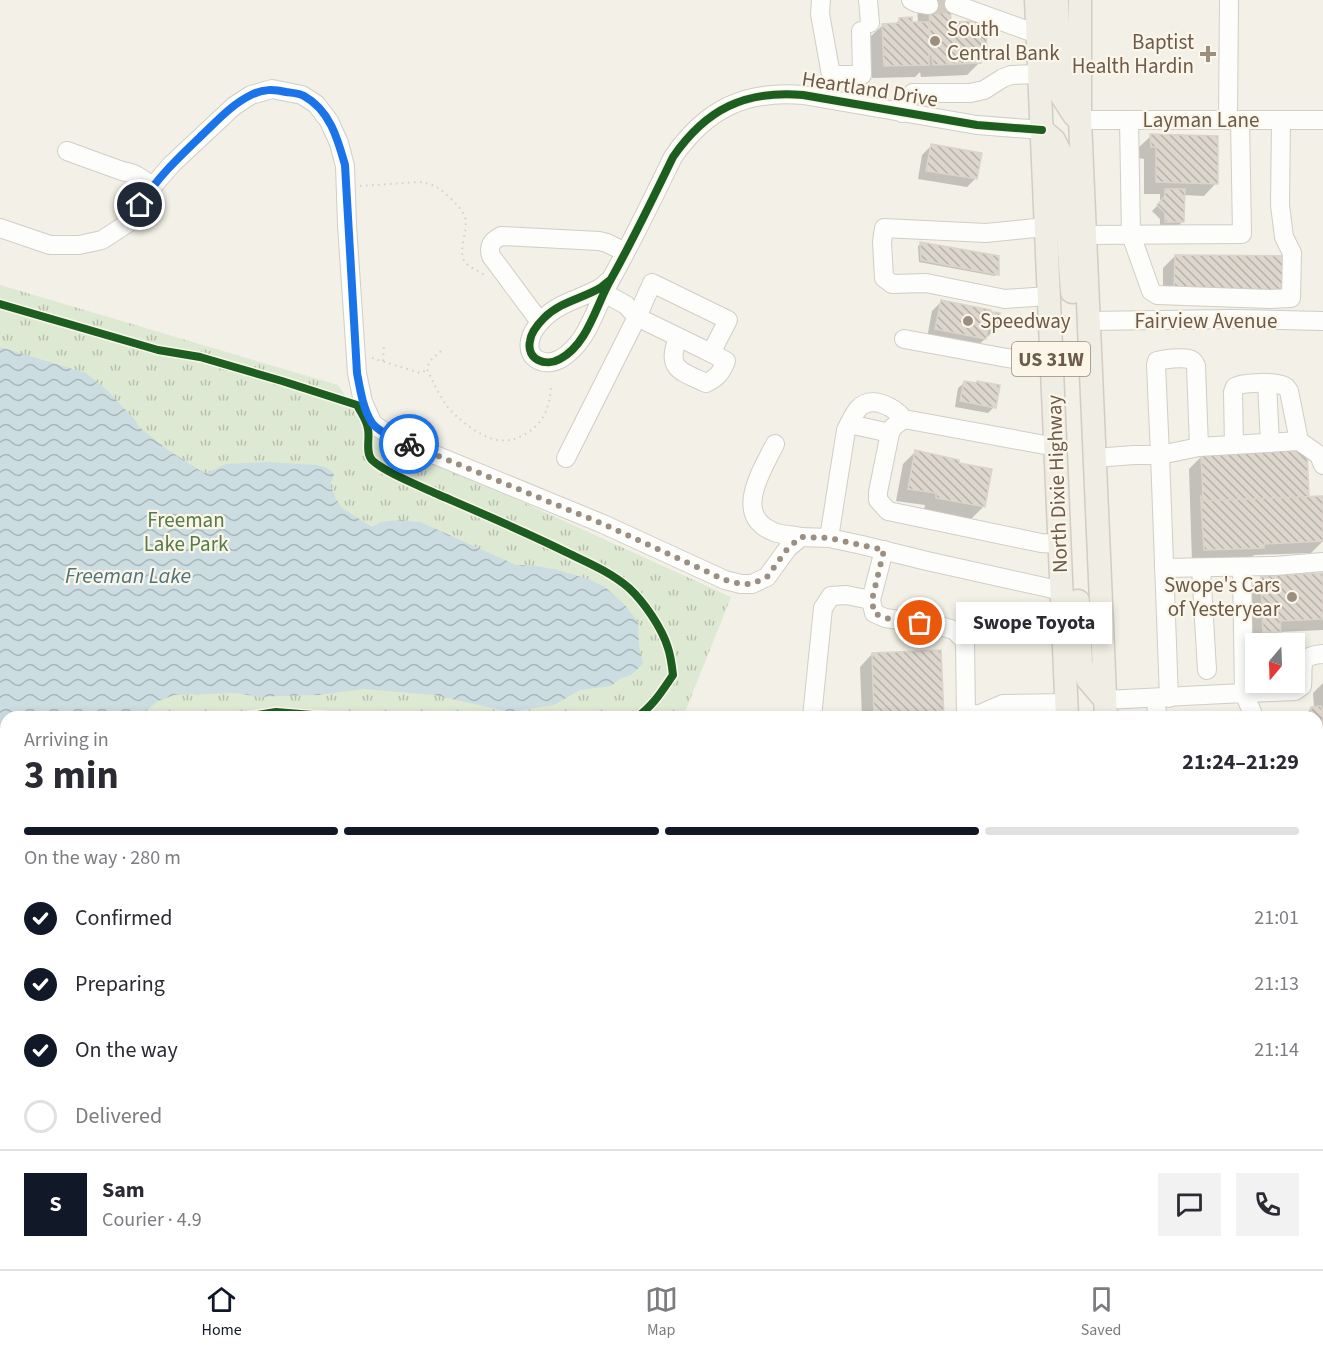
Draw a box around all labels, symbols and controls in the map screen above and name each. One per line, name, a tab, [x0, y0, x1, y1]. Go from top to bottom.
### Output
place label: South Central Bank	[947, 14, 1060, 68]
place label: Baptist Health Hardin	[1072, 27, 1194, 81]
marker: South Central Bank	[928, 34, 942, 48]
marker: Baptist Health Hardin	[1199, 45, 1217, 63]
street label: Heartland Drive	[800, 63, 940, 115]
street label: Layman Lane	[1143, 105, 1259, 135]
pin	[114, 179, 165, 230]
icon: home	[123, 188, 156, 221]
place label: Speedway	[980, 306, 1071, 336]
street label: Fairview Avenue	[1135, 306, 1277, 336]
marker: Speedway	[961, 314, 975, 328]
road number: US 31W	[1012, 342, 1090, 376]
street label: North Dixie Highway	[1039, 394, 1075, 574]
courier	[379, 414, 439, 474]
icon: bike	[393, 428, 426, 461]
park label: Freeman Lake Park	[144, 505, 229, 559]
water label: Freeman Lake	[65, 560, 191, 592]
place label: Swope's Cars of Yesteryear	[1164, 570, 1281, 624]
marker: Swope's Cars of Yesteryear	[1285, 590, 1299, 604]
pin	[894, 597, 945, 648]
callout: Swope Toyota	[956, 602, 1112, 644]
icon: bag	[903, 606, 936, 639]
text: Swope Toyota	[973, 609, 1095, 637]
north arrow	[1245, 633, 1305, 693]
map controls	[1245, 633, 1305, 693]
text: Arriving in	[24, 726, 109, 754]
text: 21:24–21:29	[1182, 746, 1299, 778]
text: 3 min	[24, 748, 119, 804]
text: On the way · 280 m	[24, 844, 181, 872]
icon: check	[24, 902, 57, 935]
text: Confirmed	[75, 902, 172, 934]
text: 21:01	[1254, 904, 1299, 932]
icon: check	[24, 968, 57, 1001]
text: Preparing	[75, 968, 165, 1000]
text: 21:13	[1254, 970, 1299, 998]
icon: check	[24, 1034, 57, 1067]
text: On the way	[75, 1034, 178, 1066]
text: 21:14	[1254, 1036, 1299, 1064]
text: Delivered	[75, 1100, 162, 1132]
button: chat	[1158, 1173, 1221, 1236]
button: phone	[1236, 1173, 1299, 1236]
text: Sam	[102, 1174, 145, 1206]
text: S	[49, 1188, 62, 1220]
text: Courier · 4.9	[102, 1206, 202, 1234]
tab: Home	[201, 1283, 242, 1341]
tab: Map	[645, 1283, 678, 1341]
tab: Saved	[1081, 1283, 1122, 1341]

